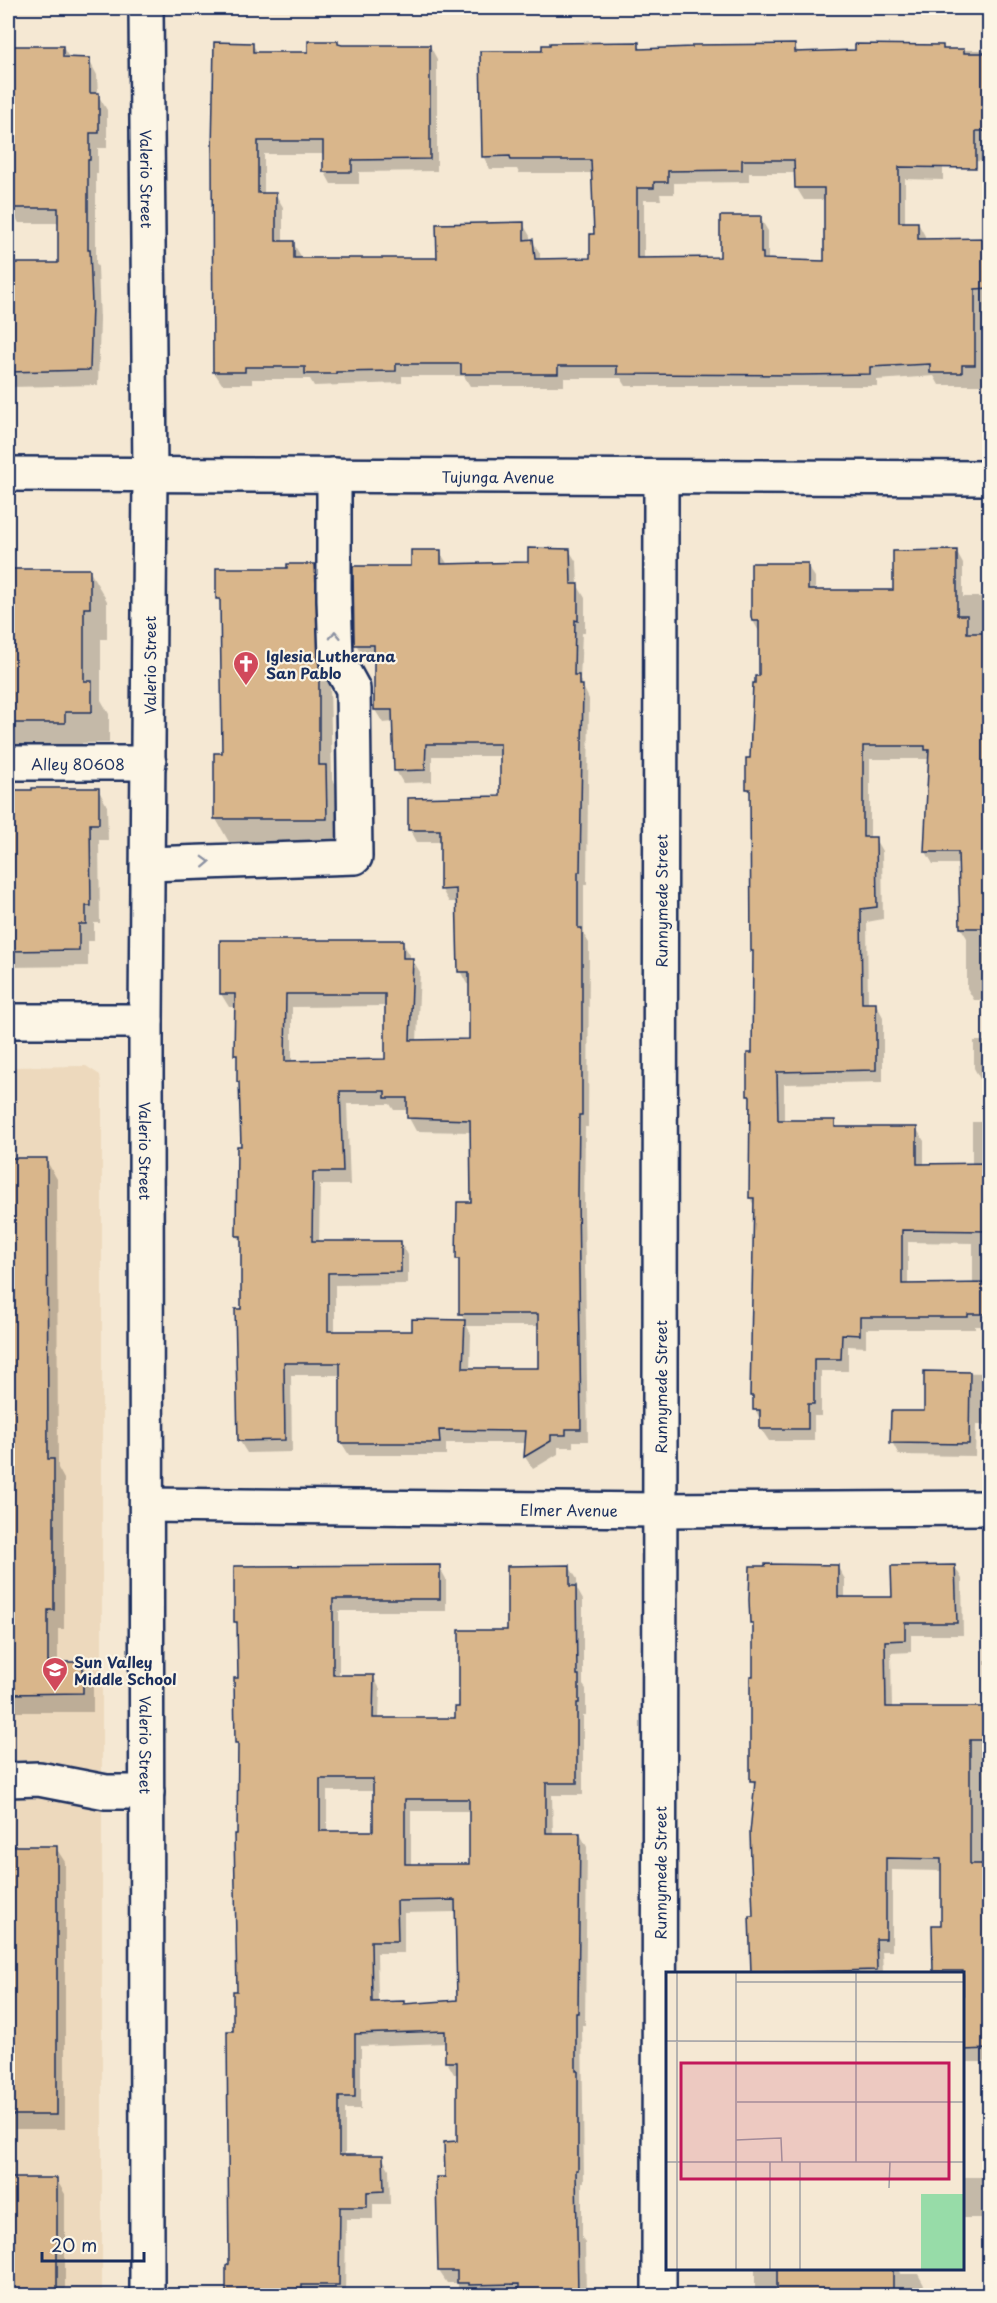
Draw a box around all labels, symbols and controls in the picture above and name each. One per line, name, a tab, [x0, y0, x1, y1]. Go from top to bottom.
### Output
street label: Valerio Street	[136, 130, 159, 228]
street label: Tujunga Avenue	[442, 464, 554, 488]
street label: Valerio Street	[138, 616, 161, 714]
one-way arrow	[329, 630, 342, 639]
place label: Iglesia Lutherana San Pablo	[266, 644, 396, 684]
church icon: Iglesia Lutherana San Pablo	[231, 649, 261, 687]
street label: Alley 80608	[31, 752, 125, 775]
street label: Runnymede Street	[649, 834, 672, 968]
one-way arrow	[202, 856, 211, 868]
street label: Valerio Street	[135, 1102, 158, 1200]
street label: Runnymede Street	[648, 1320, 672, 1454]
street label: Elmer Avenue	[520, 1497, 618, 1521]
place label: Sun Valley Middle School	[74, 1650, 177, 1690]
school or university icon: Sun Valley Middle School	[40, 1655, 70, 1693]
street label: Valerio Street	[135, 1696, 158, 1794]
street label: Runnymede Street	[648, 1806, 671, 1940]
inset map	[666, 1972, 964, 2270]
scale bar	[42, 2225, 144, 2263]
text: 20 m	[51, 2231, 97, 2258]

